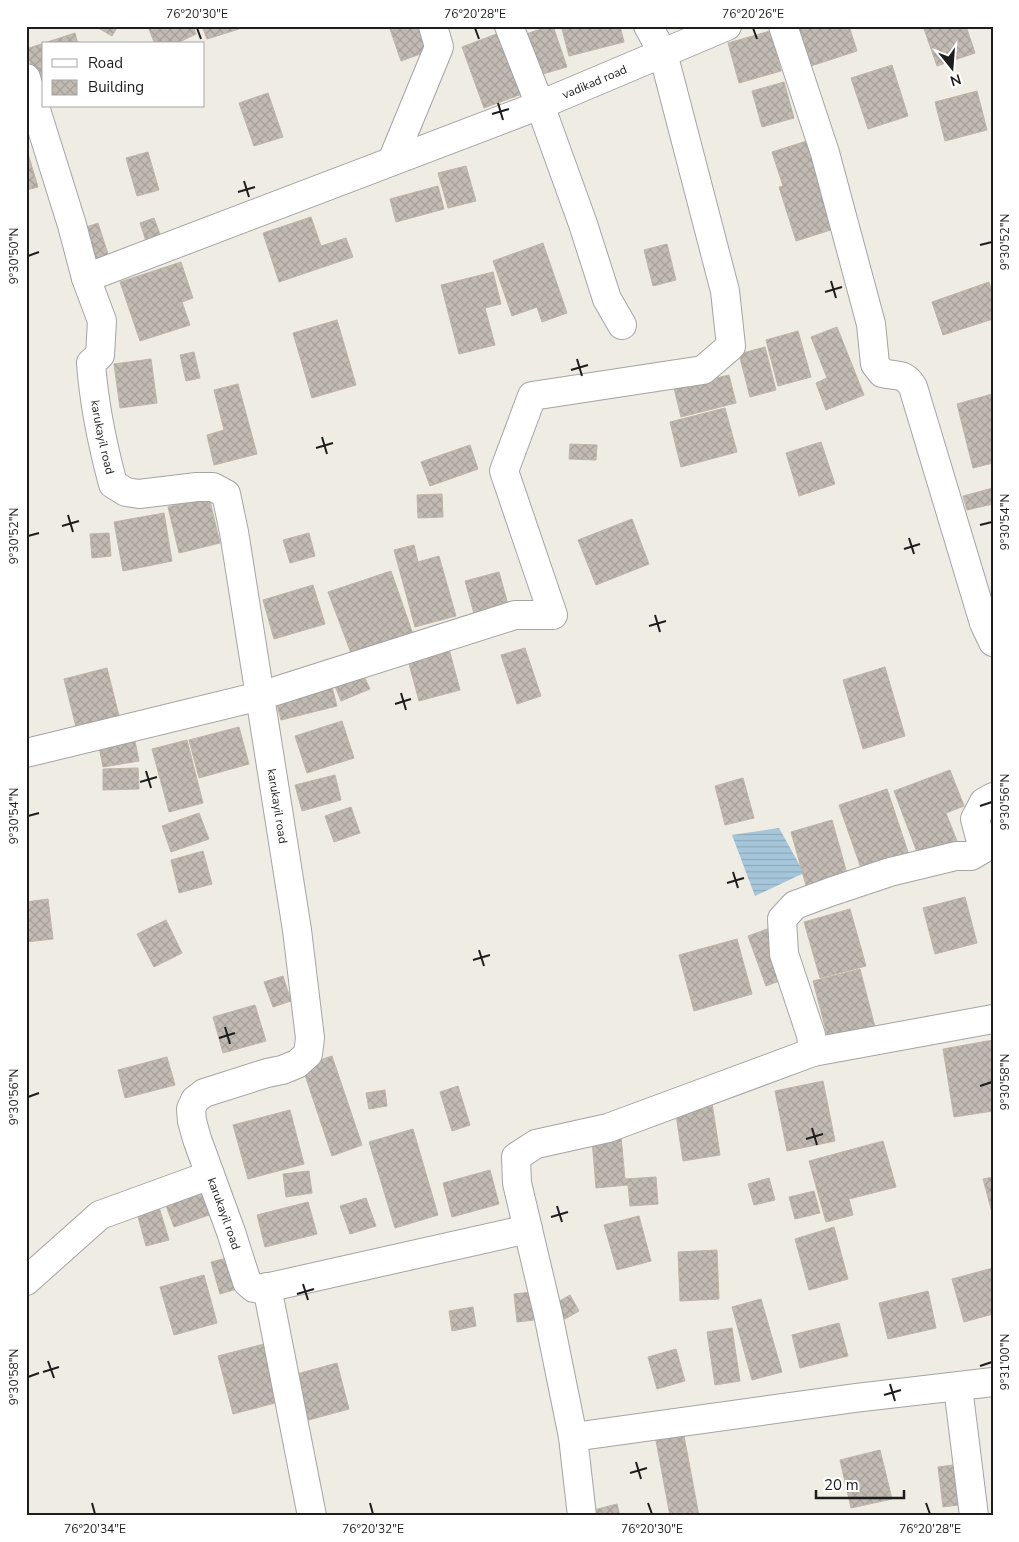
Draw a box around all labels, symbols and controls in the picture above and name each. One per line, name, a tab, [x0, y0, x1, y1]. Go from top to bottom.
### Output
text: 76°20'30"E	[166, 6, 228, 22]
text: 76°20'28"E	[444, 6, 506, 22]
text: 76°20'26"E	[722, 6, 784, 22]
legend	[42, 42, 205, 108]
north arrow	[926, 42, 976, 92]
text: Road	[88, 53, 123, 73]
street label: vadikad road	[560, 61, 629, 103]
text: N	[948, 69, 963, 91]
text: Building	[88, 77, 144, 97]
text: 9°30'52"N	[997, 214, 1013, 270]
text: 9°30'50"N	[6, 228, 22, 284]
street label: karukayil road	[87, 399, 118, 476]
text: 9°30'54"N	[997, 494, 1013, 550]
text: 9°30'52"N	[6, 508, 22, 564]
street label: karukayil road	[264, 768, 291, 845]
text: 9°30'56"N	[997, 774, 1013, 830]
text: 9°30'54"N	[6, 788, 22, 844]
text: 9°30'58"N	[997, 1054, 1013, 1110]
text: 9°30'56"N	[6, 1069, 22, 1125]
street label: karukayil road	[204, 1175, 244, 1252]
text: 9°31'00"N	[997, 1334, 1013, 1390]
text: 9°30'58"N	[6, 1349, 22, 1405]
scale bar	[816, 1467, 904, 1499]
text: 20 m	[824, 1475, 859, 1495]
text: 76°20'34"E	[64, 1521, 126, 1537]
text: 76°20'32"E	[342, 1521, 404, 1537]
text: 76°20'30"E	[621, 1521, 683, 1537]
text: 76°20'28"E	[899, 1521, 961, 1537]

